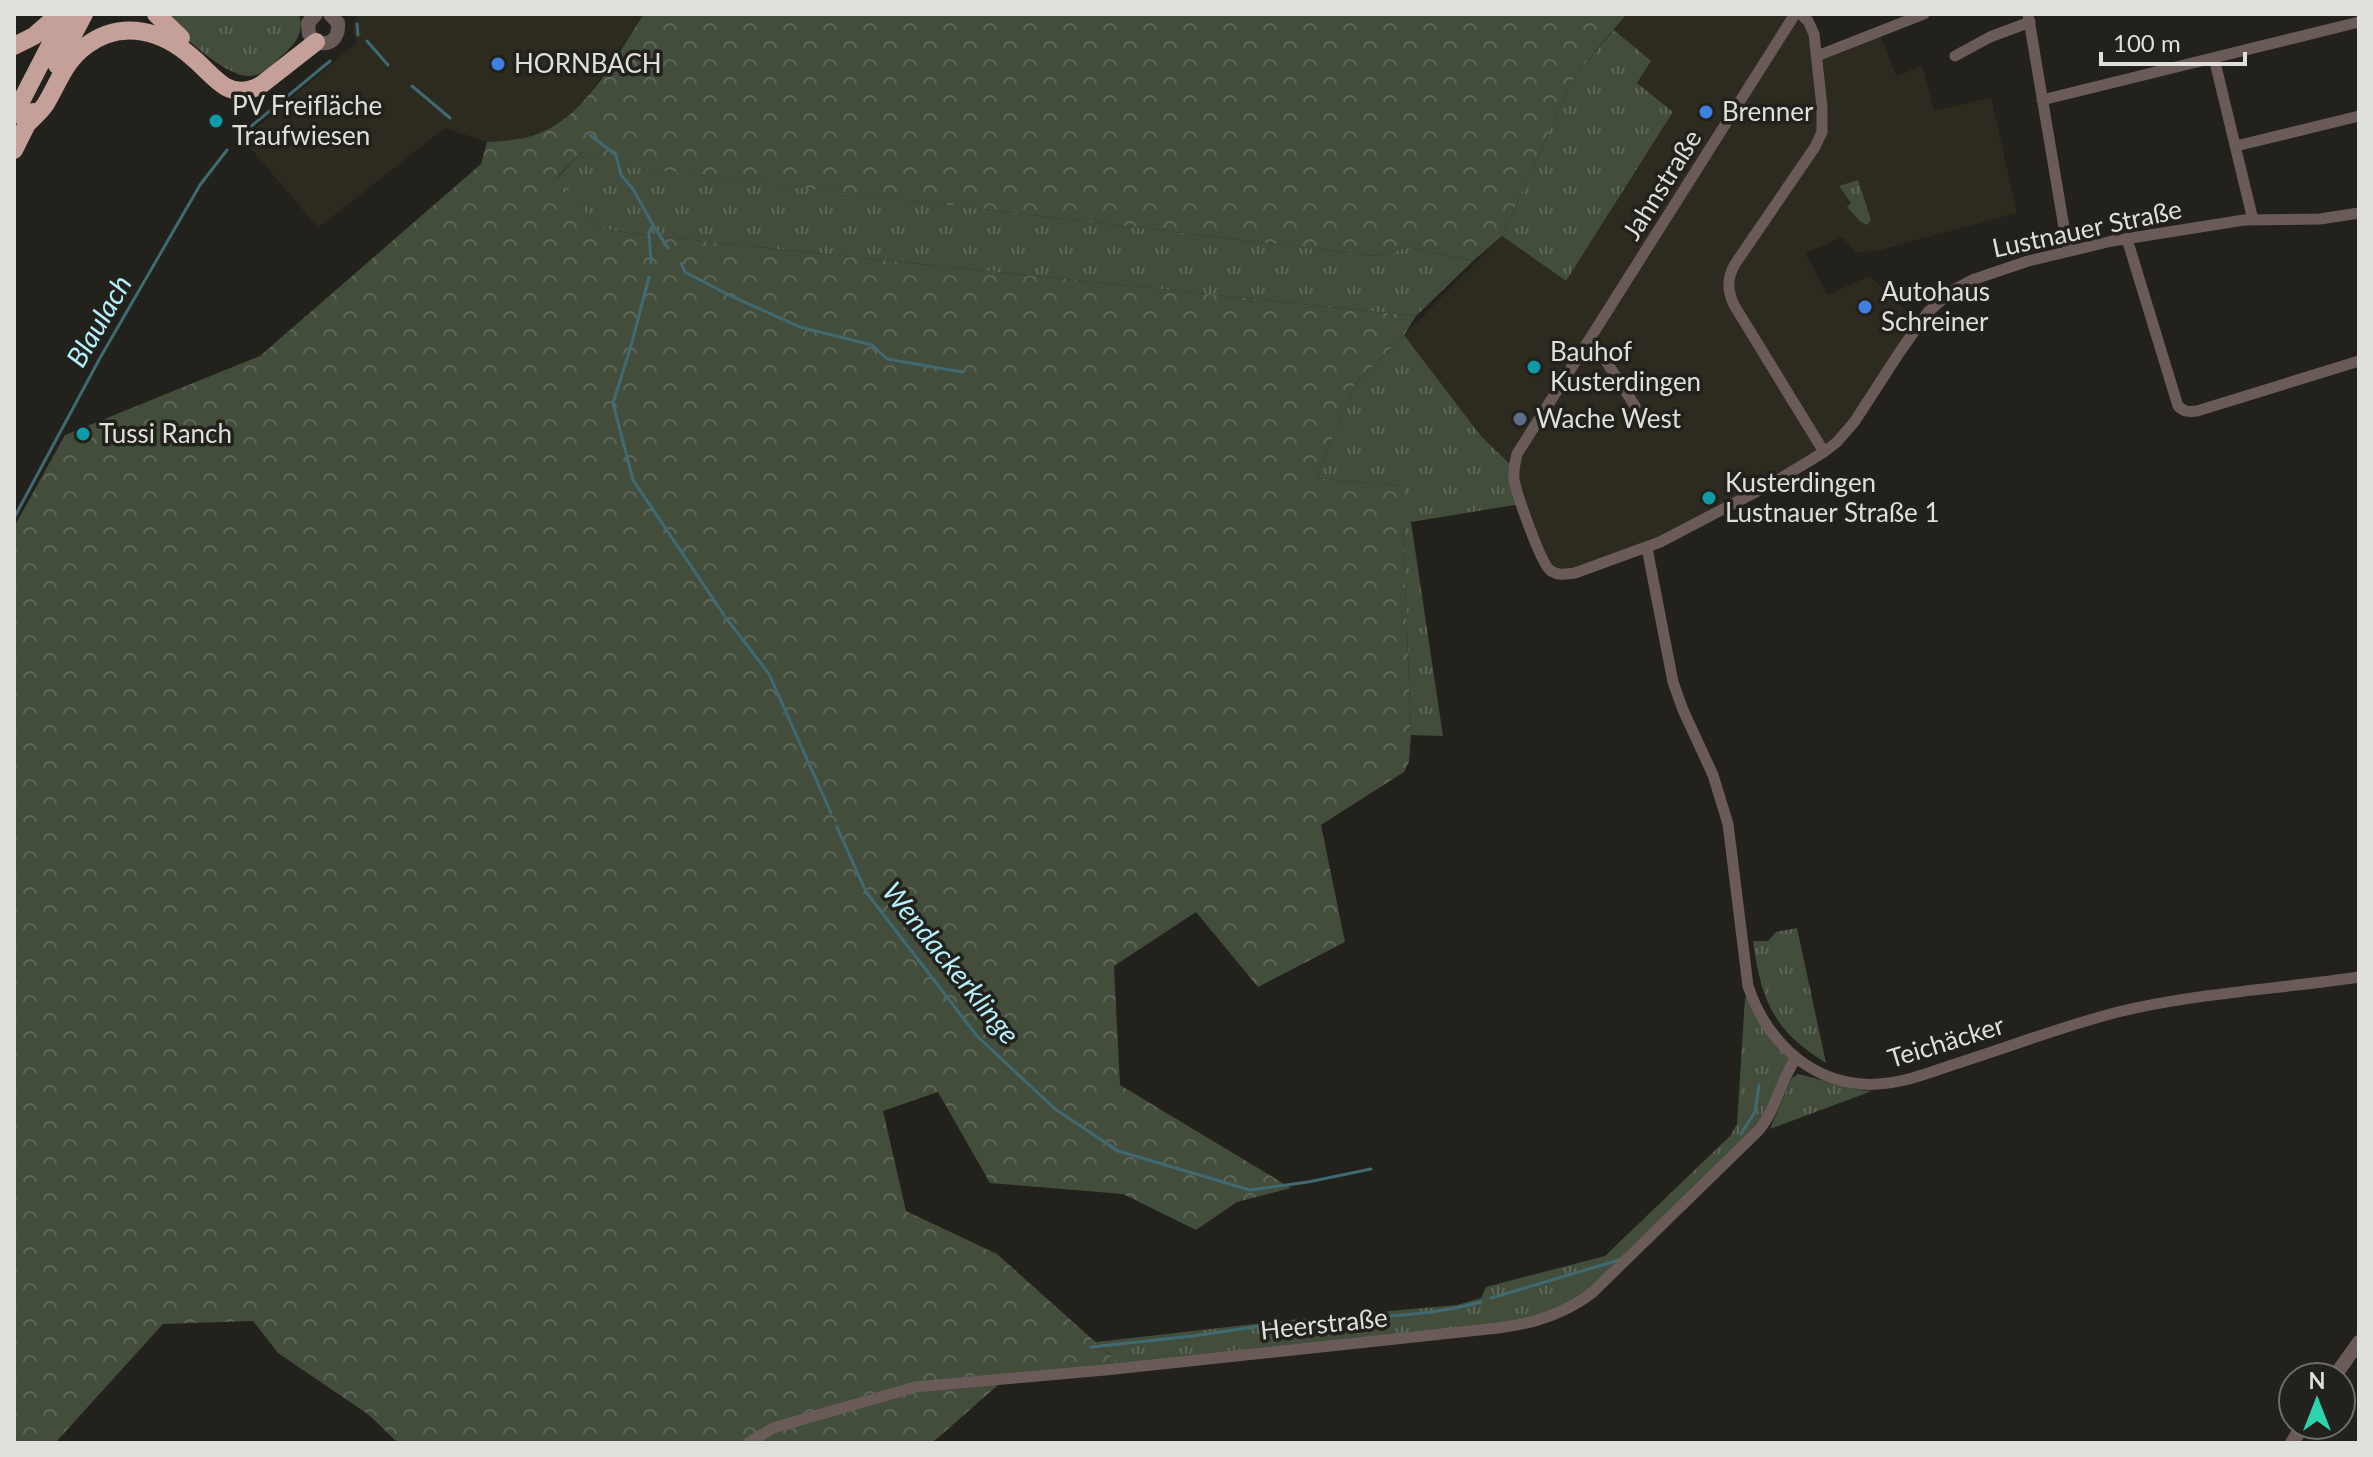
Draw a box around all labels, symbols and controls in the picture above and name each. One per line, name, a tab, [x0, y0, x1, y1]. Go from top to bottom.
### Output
scale bar	[2101, 16, 2245, 66]
text: 100 m	[2113, 28, 2181, 57]
place label: HORNBACH	[514, 47, 662, 79]
marker: HORNBACH	[489, 55, 507, 73]
place label: PV Freifläche Traufwiesen	[232, 89, 382, 151]
place label: Brenner	[1722, 95, 1814, 127]
marker: Brenner	[1697, 103, 1715, 121]
marker: PV Freifläche Traufwiesen	[207, 112, 225, 130]
street label: Jahnstraße	[1615, 123, 1708, 246]
street label: Lustnauer Straße	[1989, 192, 2184, 264]
water label: Blaulach	[58, 269, 138, 372]
place label: Autohaus Schreiner	[1881, 275, 1990, 337]
marker: Autohaus Schreiner	[1856, 298, 1874, 316]
place label: Bauhof Kusterdingen	[1550, 335, 1701, 397]
marker: Bauhof Kusterdingen	[1525, 358, 1543, 376]
place label: Wache West	[1536, 402, 1682, 434]
marker: Wache West	[1511, 410, 1529, 428]
place label: Tussi Ranch	[99, 417, 232, 449]
marker: Tussi Ranch	[74, 425, 92, 443]
place label: Kusterdingen Lustnauer Straße 1	[1725, 466, 1939, 528]
marker: Kusterdingen Lustnauer Straße 1	[1700, 489, 1718, 507]
water label: Wendackerklinge	[876, 875, 1027, 1050]
street label: Teichäcker	[1884, 1008, 2008, 1074]
street label: Heerstraße	[1259, 1300, 1389, 1346]
north arrow	[2277, 1361, 2357, 1441]
text: N	[2309, 1367, 2325, 1394]

